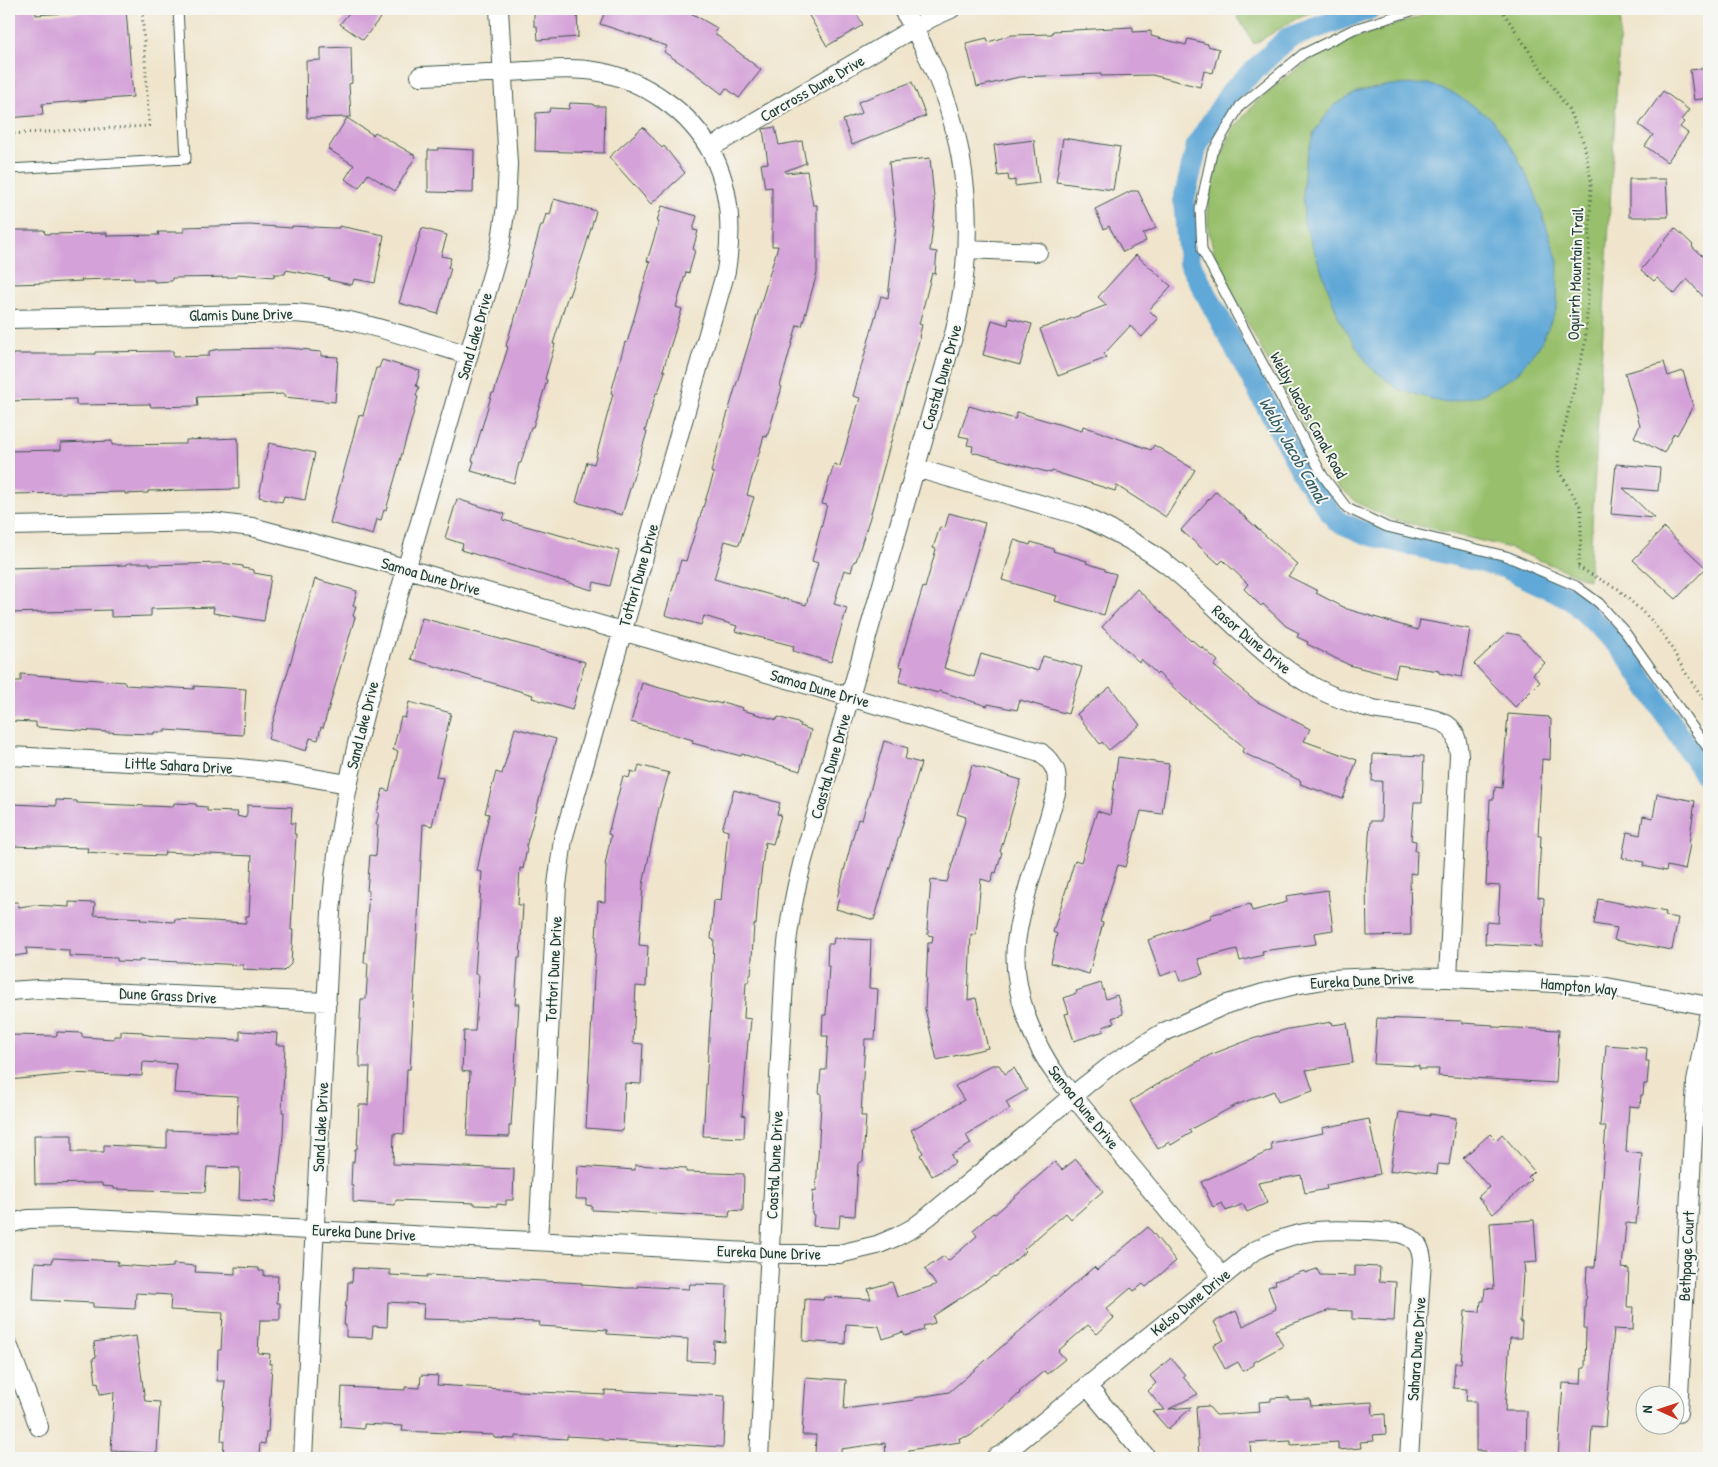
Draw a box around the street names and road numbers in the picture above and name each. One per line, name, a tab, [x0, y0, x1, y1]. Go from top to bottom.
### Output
street label: Carcross Dune Drive	[756, 49, 869, 127]
street label: Oquirrh Mountain Trail	[1562, 207, 1588, 341]
street label: Sand Lake Drive	[451, 289, 497, 382]
street label: Glamis Dune Drive	[189, 302, 294, 326]
street label: Coastal Dune Drive	[915, 321, 967, 432]
street label: Welby Jacobs Canal Road	[1265, 348, 1353, 482]
street label: Tottori Dune Drive	[613, 520, 663, 629]
street label: Samoa Dune Drive	[379, 551, 484, 601]
street label: Rasor Dune Drive	[1208, 599, 1297, 679]
street label: Samoa Dune Drive	[768, 663, 873, 713]
street label: Sand Lake Drive	[340, 678, 384, 771]
street label: Coastal Dune Drive	[804, 710, 856, 821]
street label: Little Sahara Drive	[125, 751, 234, 779]
street label: Tottori Dune Drive	[539, 915, 567, 1023]
street label: Eureka Dune Drive	[1310, 966, 1415, 994]
street label: Hampton Way	[1540, 972, 1619, 1000]
street label: Dune Grass Drive	[119, 981, 218, 1009]
street label: Samoa Dune Drive	[1043, 1060, 1125, 1154]
street label: Sand Lake Drive	[307, 1081, 333, 1172]
street label: Coastal Dune Drive	[760, 1109, 788, 1220]
street label: Bethpage Court	[1673, 1210, 1699, 1302]
street label: Eureka Dune Drive	[312, 1218, 417, 1246]
street label: Eureka Dune Drive	[717, 1239, 822, 1265]
street label: Kelso Dune Drive	[1146, 1263, 1235, 1341]
street label: Sahara Dune Drive	[1401, 1296, 1431, 1402]

